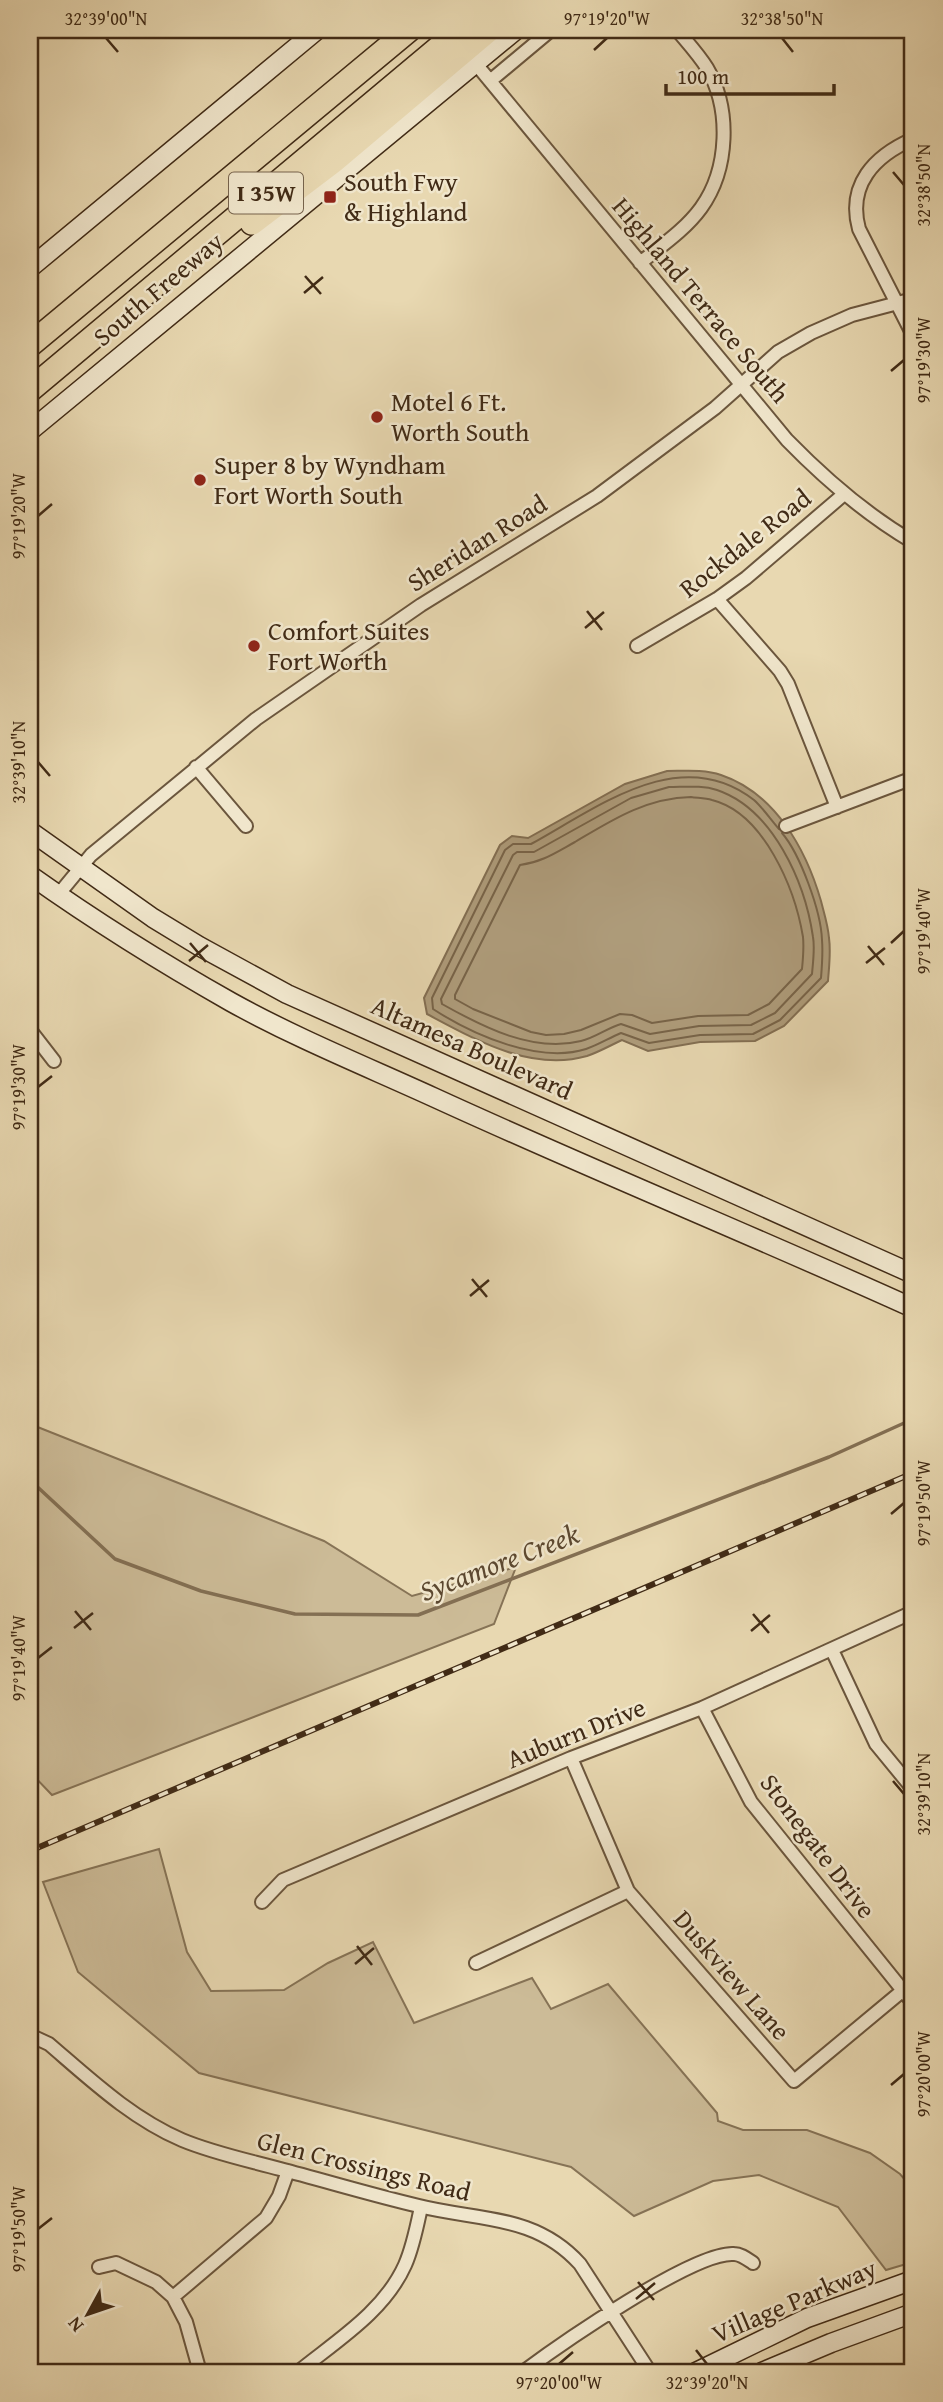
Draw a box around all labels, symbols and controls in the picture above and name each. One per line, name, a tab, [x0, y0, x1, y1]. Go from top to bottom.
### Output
text: 32°39'00"N	[65, 5, 148, 32]
text: 97°19'20"W	[564, 5, 651, 32]
text: 32°38'50"N	[741, 5, 824, 32]
scale bar	[666, 52, 834, 96]
text: 100 m	[677, 61, 729, 92]
text: 32°38'50"N	[910, 143, 937, 226]
place label: South Fwy & Highland	[344, 162, 468, 231]
road number: I 35W	[229, 173, 303, 214]
street label: Highland Terrace South	[603, 188, 800, 411]
marker: South Fwy & Highland	[322, 189, 338, 205]
street label: South Freeway	[84, 222, 232, 355]
text: 97°19'30"W	[910, 316, 937, 403]
place label: Motel 6 Ft. Worth South	[391, 382, 530, 451]
marker: Motel 6 Ft. Worth South	[369, 409, 385, 425]
place label: Super 8 by Wyndham Fort Worth South	[214, 445, 445, 514]
text: 97°19'20"W	[5, 472, 32, 559]
marker: Super 8 by Wyndham Fort Worth South	[192, 472, 208, 488]
street label: Rockdale Road	[670, 478, 819, 607]
street label: Sheridan Road	[399, 484, 554, 601]
place label: Comfort Suites Fort Worth	[268, 611, 430, 680]
marker: Comfort Suites Fort Worth	[246, 638, 262, 654]
text: 32°39'10"N	[5, 720, 32, 803]
text: 97°19'40"W	[910, 887, 937, 974]
street label: Altamesa Boulevard	[365, 986, 579, 1110]
text: 97°19'30"W	[5, 1043, 32, 1130]
text: 97°19'50"W	[910, 1459, 937, 1546]
water label: Sycamore Creek	[413, 1512, 585, 1611]
text: 97°19'40"W	[5, 1614, 32, 1701]
street label: Auburn Drive	[500, 1687, 651, 1778]
text: 32°39'10"N	[910, 1752, 937, 1835]
street label: Stonegate Drive	[751, 1765, 886, 1926]
street label: Duskview Lane	[665, 1901, 800, 2049]
text: 97°20'00"W	[910, 2030, 937, 2117]
street label: Glen Crossings Road	[253, 2120, 475, 2211]
text: 97°19'50"W	[5, 2185, 32, 2272]
street label: Village Parkway	[705, 2248, 882, 2353]
north arrow	[52, 2280, 122, 2350]
text: N	[60, 2311, 90, 2339]
text: 97°20'00"W	[516, 2369, 603, 2396]
text: 32°39'20"N	[666, 2369, 749, 2396]

